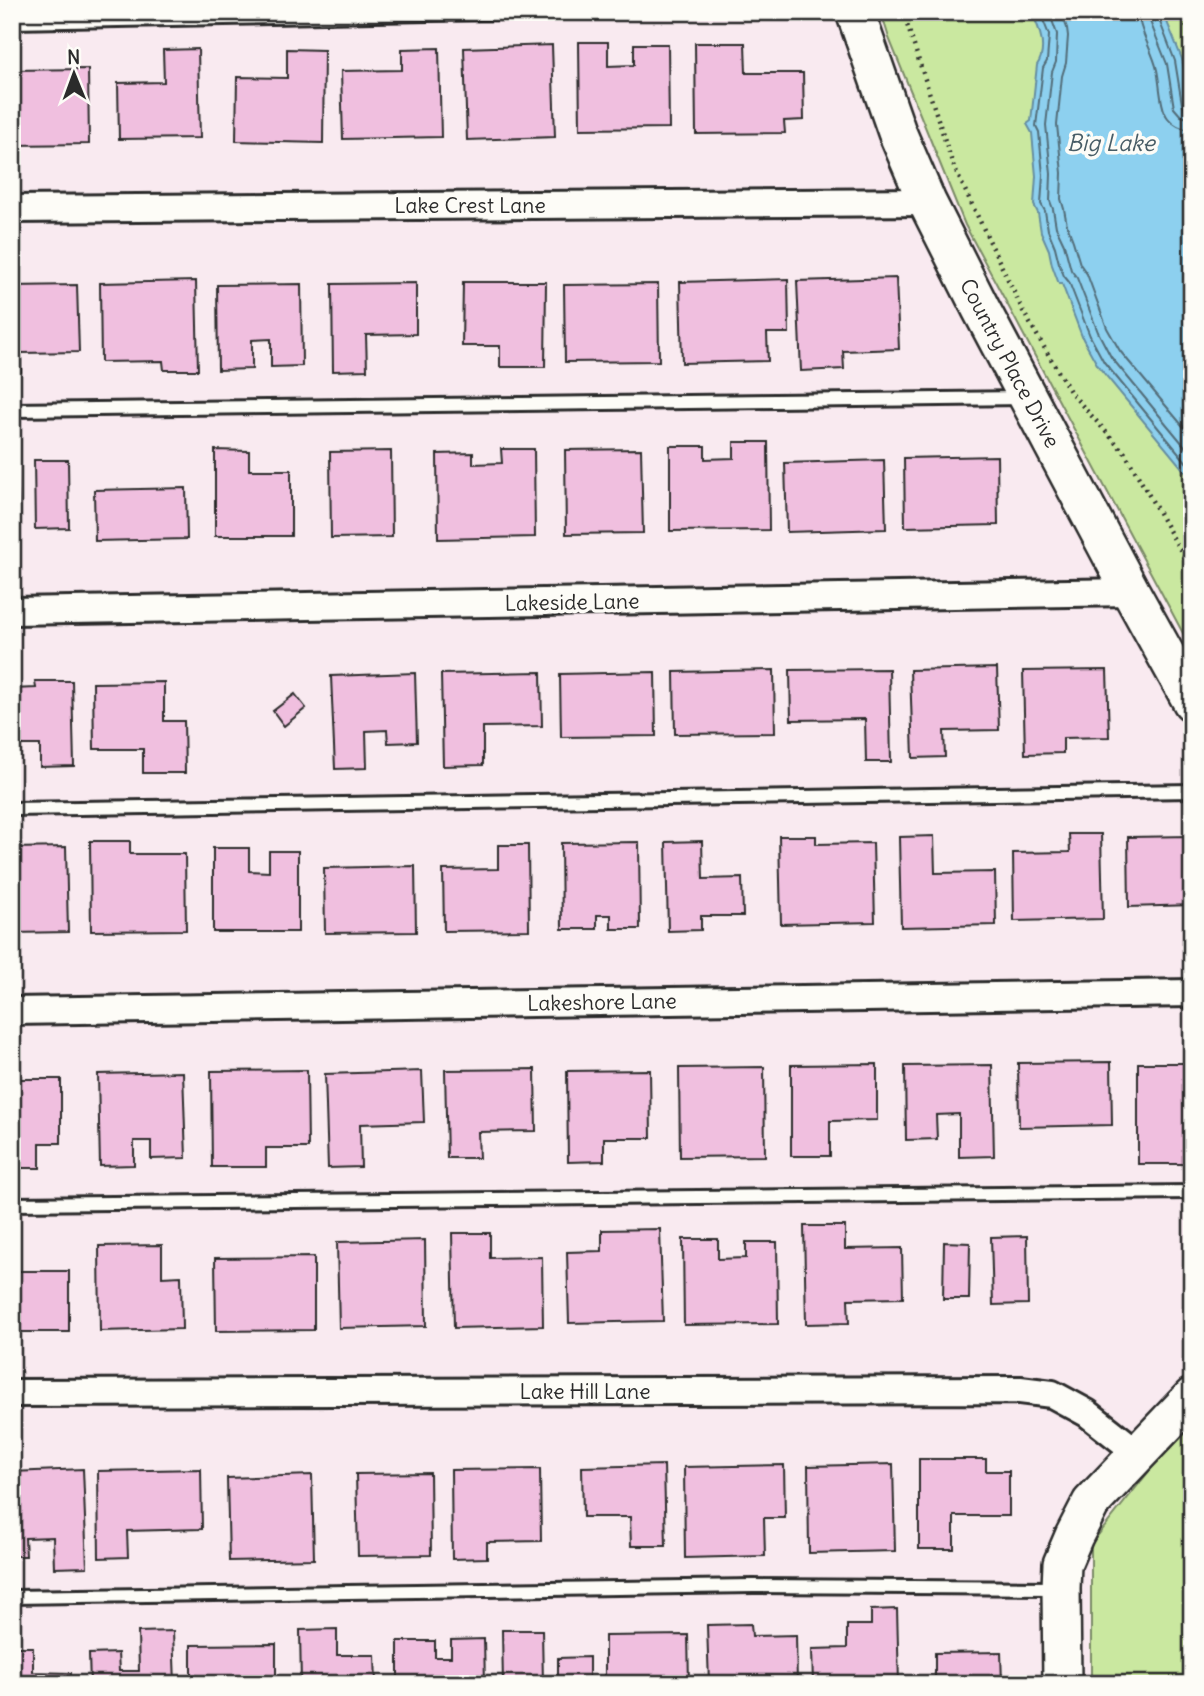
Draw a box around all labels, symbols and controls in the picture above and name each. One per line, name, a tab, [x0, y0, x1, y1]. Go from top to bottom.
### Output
north arrow	[38, 38, 108, 108]
text: N	[67, 45, 80, 69]
water label: Big Lake	[1067, 128, 1157, 157]
street label: Lake Crest Lane	[394, 192, 546, 219]
street label: Country Place Drive	[954, 274, 1066, 452]
street label: Lakeside Lane	[504, 587, 640, 617]
street label: Lakeshore Lane	[527, 987, 677, 1017]
street label: Lake Hill Lane	[519, 1378, 651, 1405]

